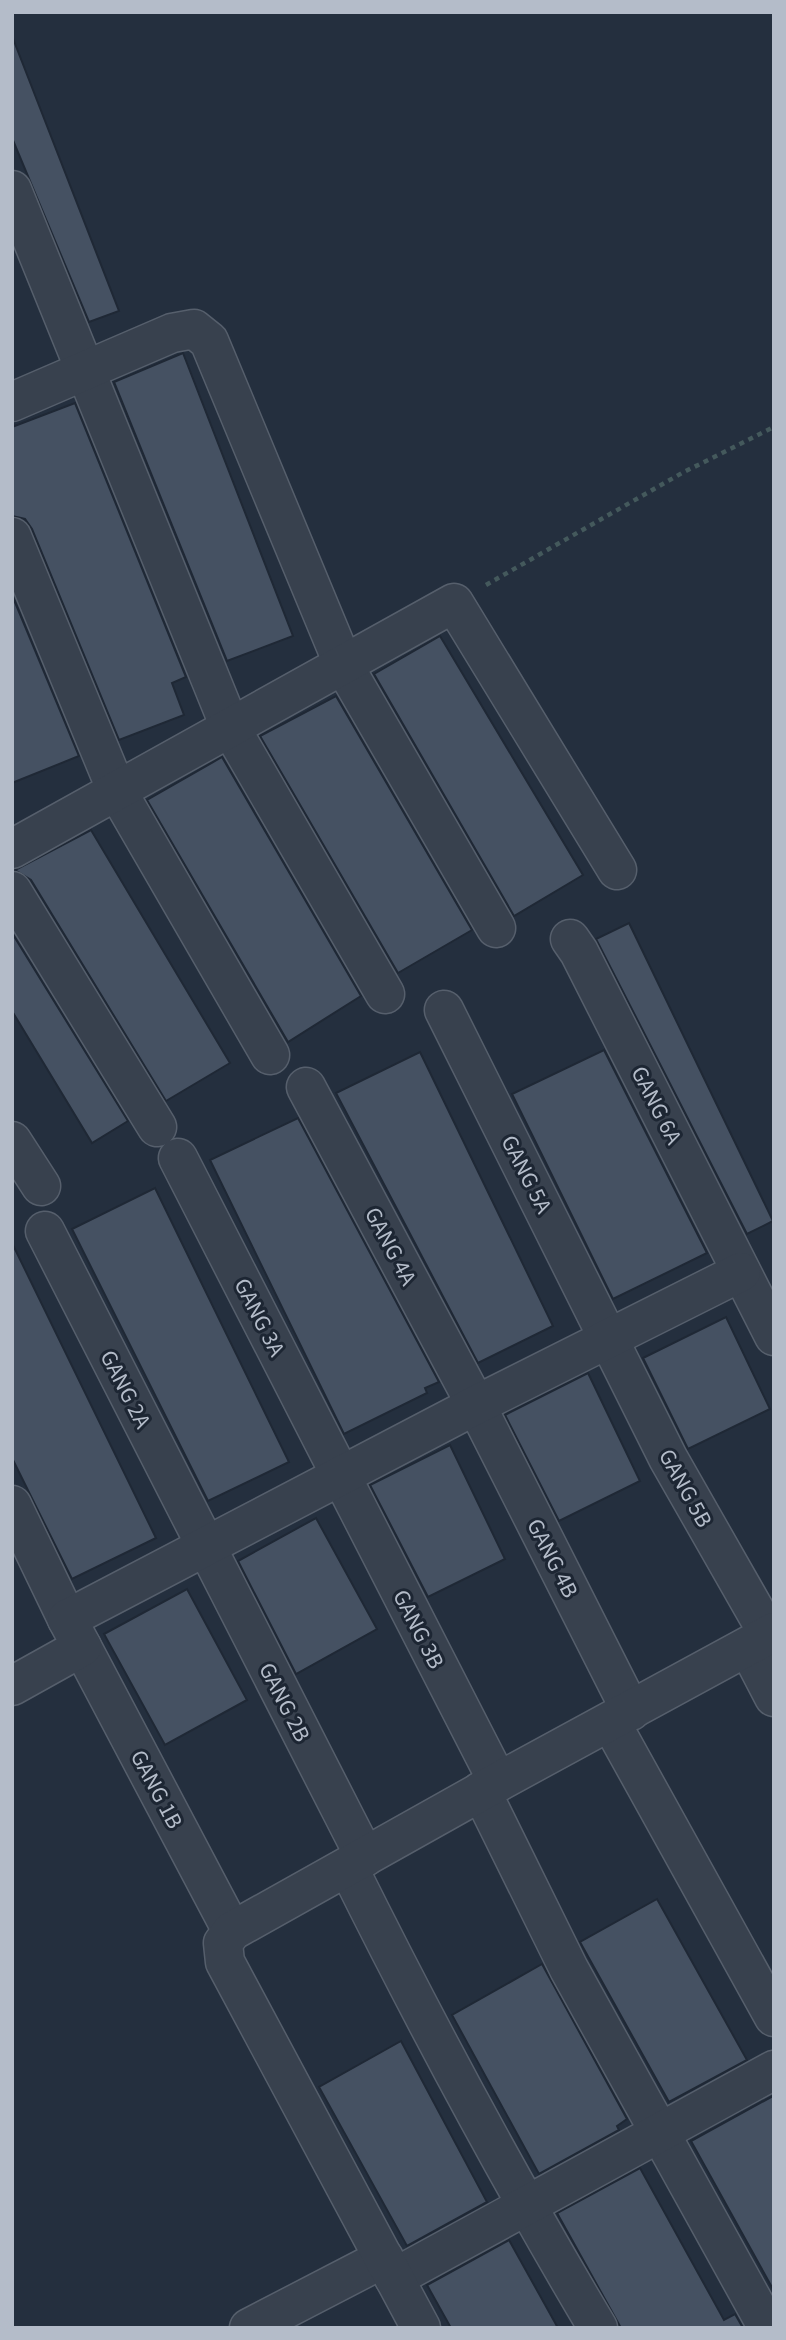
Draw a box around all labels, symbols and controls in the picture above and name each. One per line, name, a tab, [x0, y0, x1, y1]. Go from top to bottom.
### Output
street label: GANG 6A	[623, 1060, 691, 1151]
street label: GANG 5A	[493, 1129, 561, 1220]
street label: GANG 4A	[356, 1201, 425, 1292]
street label: GANG 3A	[226, 1272, 294, 1363]
street label: GANG 2A	[92, 1344, 160, 1435]
street label: GANG 5B	[650, 1443, 721, 1534]
street label: GANG 4B	[519, 1513, 587, 1604]
street label: GANG 3B	[385, 1584, 453, 1675]
street label: GANG 2B	[251, 1657, 319, 1748]
street label: GANG 1B	[122, 1744, 191, 1835]

